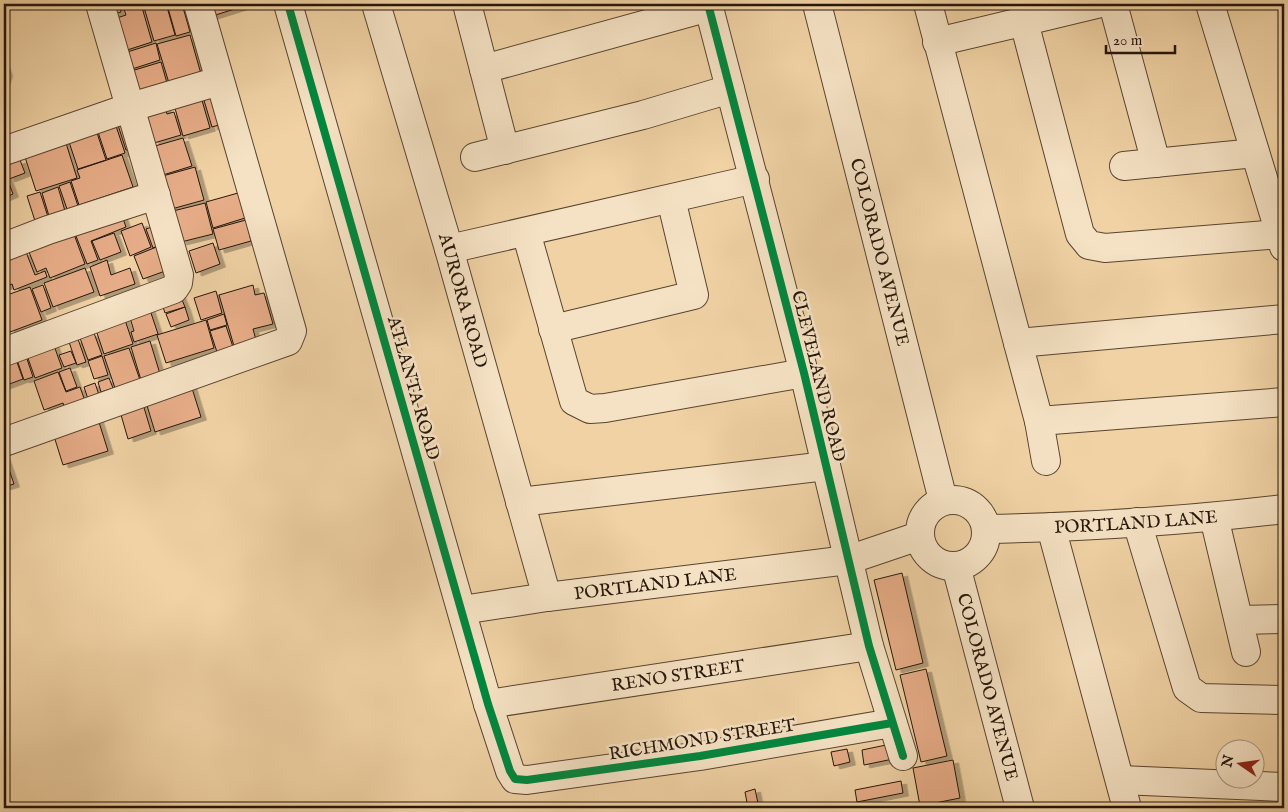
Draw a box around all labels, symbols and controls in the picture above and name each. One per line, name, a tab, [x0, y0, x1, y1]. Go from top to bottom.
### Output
scale bar	[1106, 22, 1174, 54]
text: 20 m	[1113, 31, 1143, 50]
street label: COLORADO AVENUE	[844, 156, 913, 349]
street label: AURORA ROAD	[432, 230, 492, 371]
street label: CLEVELAND ROAD	[785, 288, 850, 464]
street label: ATLANTA ROAD	[381, 313, 444, 463]
street label: PORTLAND LANE	[1054, 506, 1219, 540]
street label: PORTLAND LANE	[573, 564, 738, 607]
street label: COLORADO AVENUE	[951, 591, 1022, 784]
street label: RENO STREET	[610, 655, 746, 698]
street label: RICHMOND STREET	[607, 714, 797, 767]
north arrow	[1216, 740, 1266, 790]
text: N	[1218, 753, 1238, 770]

